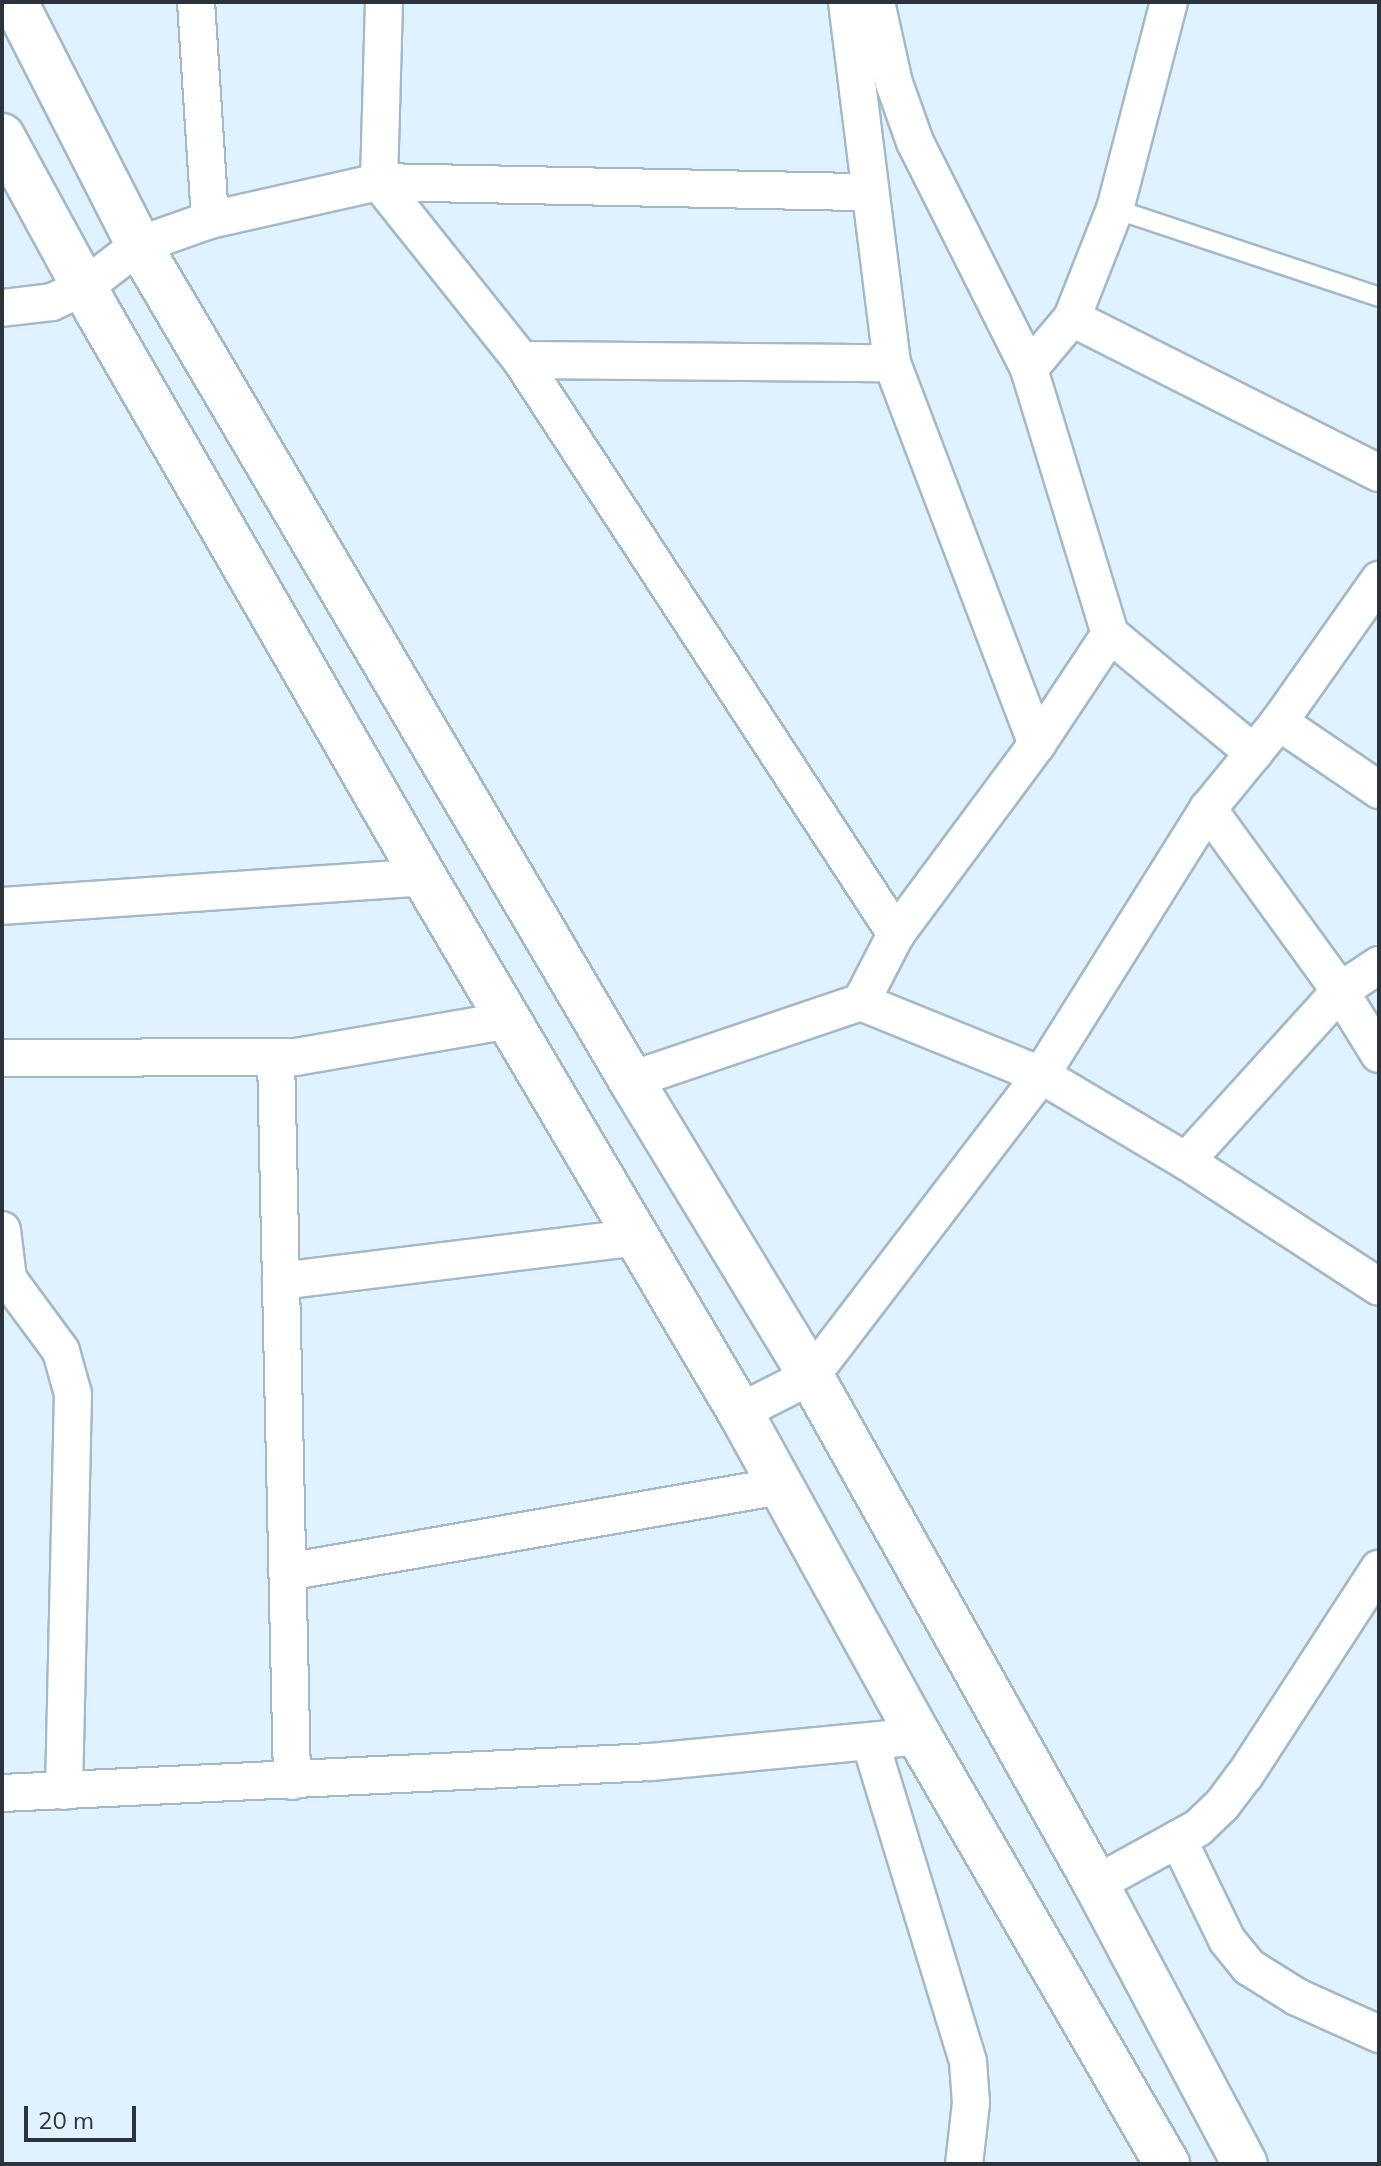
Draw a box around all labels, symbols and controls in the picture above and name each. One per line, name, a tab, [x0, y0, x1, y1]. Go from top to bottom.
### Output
scale bar	[28, 2090, 140, 2140]
text: 20 m	[38, 2105, 94, 2135]

